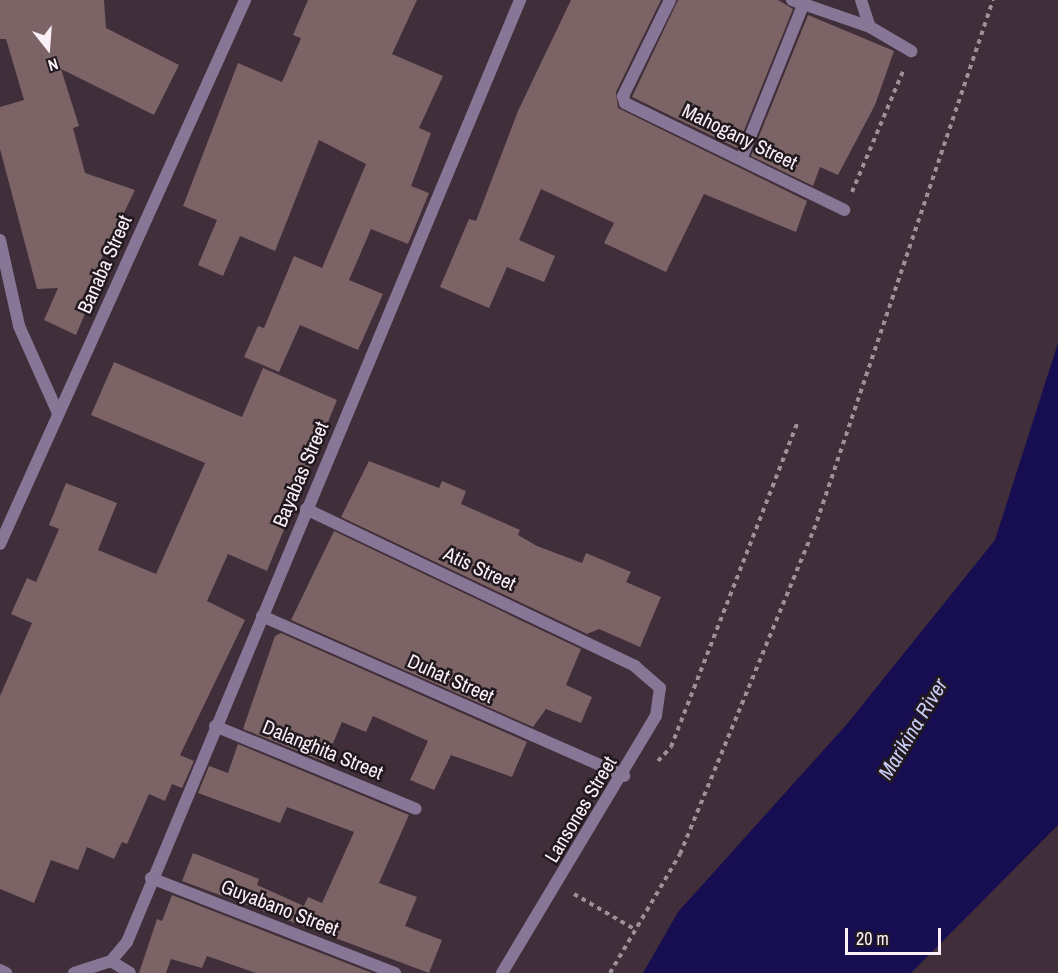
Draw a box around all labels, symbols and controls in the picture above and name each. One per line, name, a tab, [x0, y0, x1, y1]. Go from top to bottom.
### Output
north arrow	[18, 18, 78, 78]
text: N	[46, 53, 61, 77]
street label: Mahogany Street	[679, 98, 801, 174]
street label: Banaba Street	[72, 211, 136, 317]
street label: Bayabas Street	[267, 418, 333, 530]
street label: Atis Street	[440, 541, 520, 595]
street label: Duhat Street	[404, 648, 498, 708]
water label: Marikina River	[873, 674, 953, 784]
street label: Dalanghita Street	[259, 714, 387, 784]
street label: Lansones Street	[539, 752, 621, 866]
street label: Guyabano Street	[218, 874, 342, 940]
scale bar	[848, 916, 944, 954]
text: 20 m	[856, 926, 889, 951]

